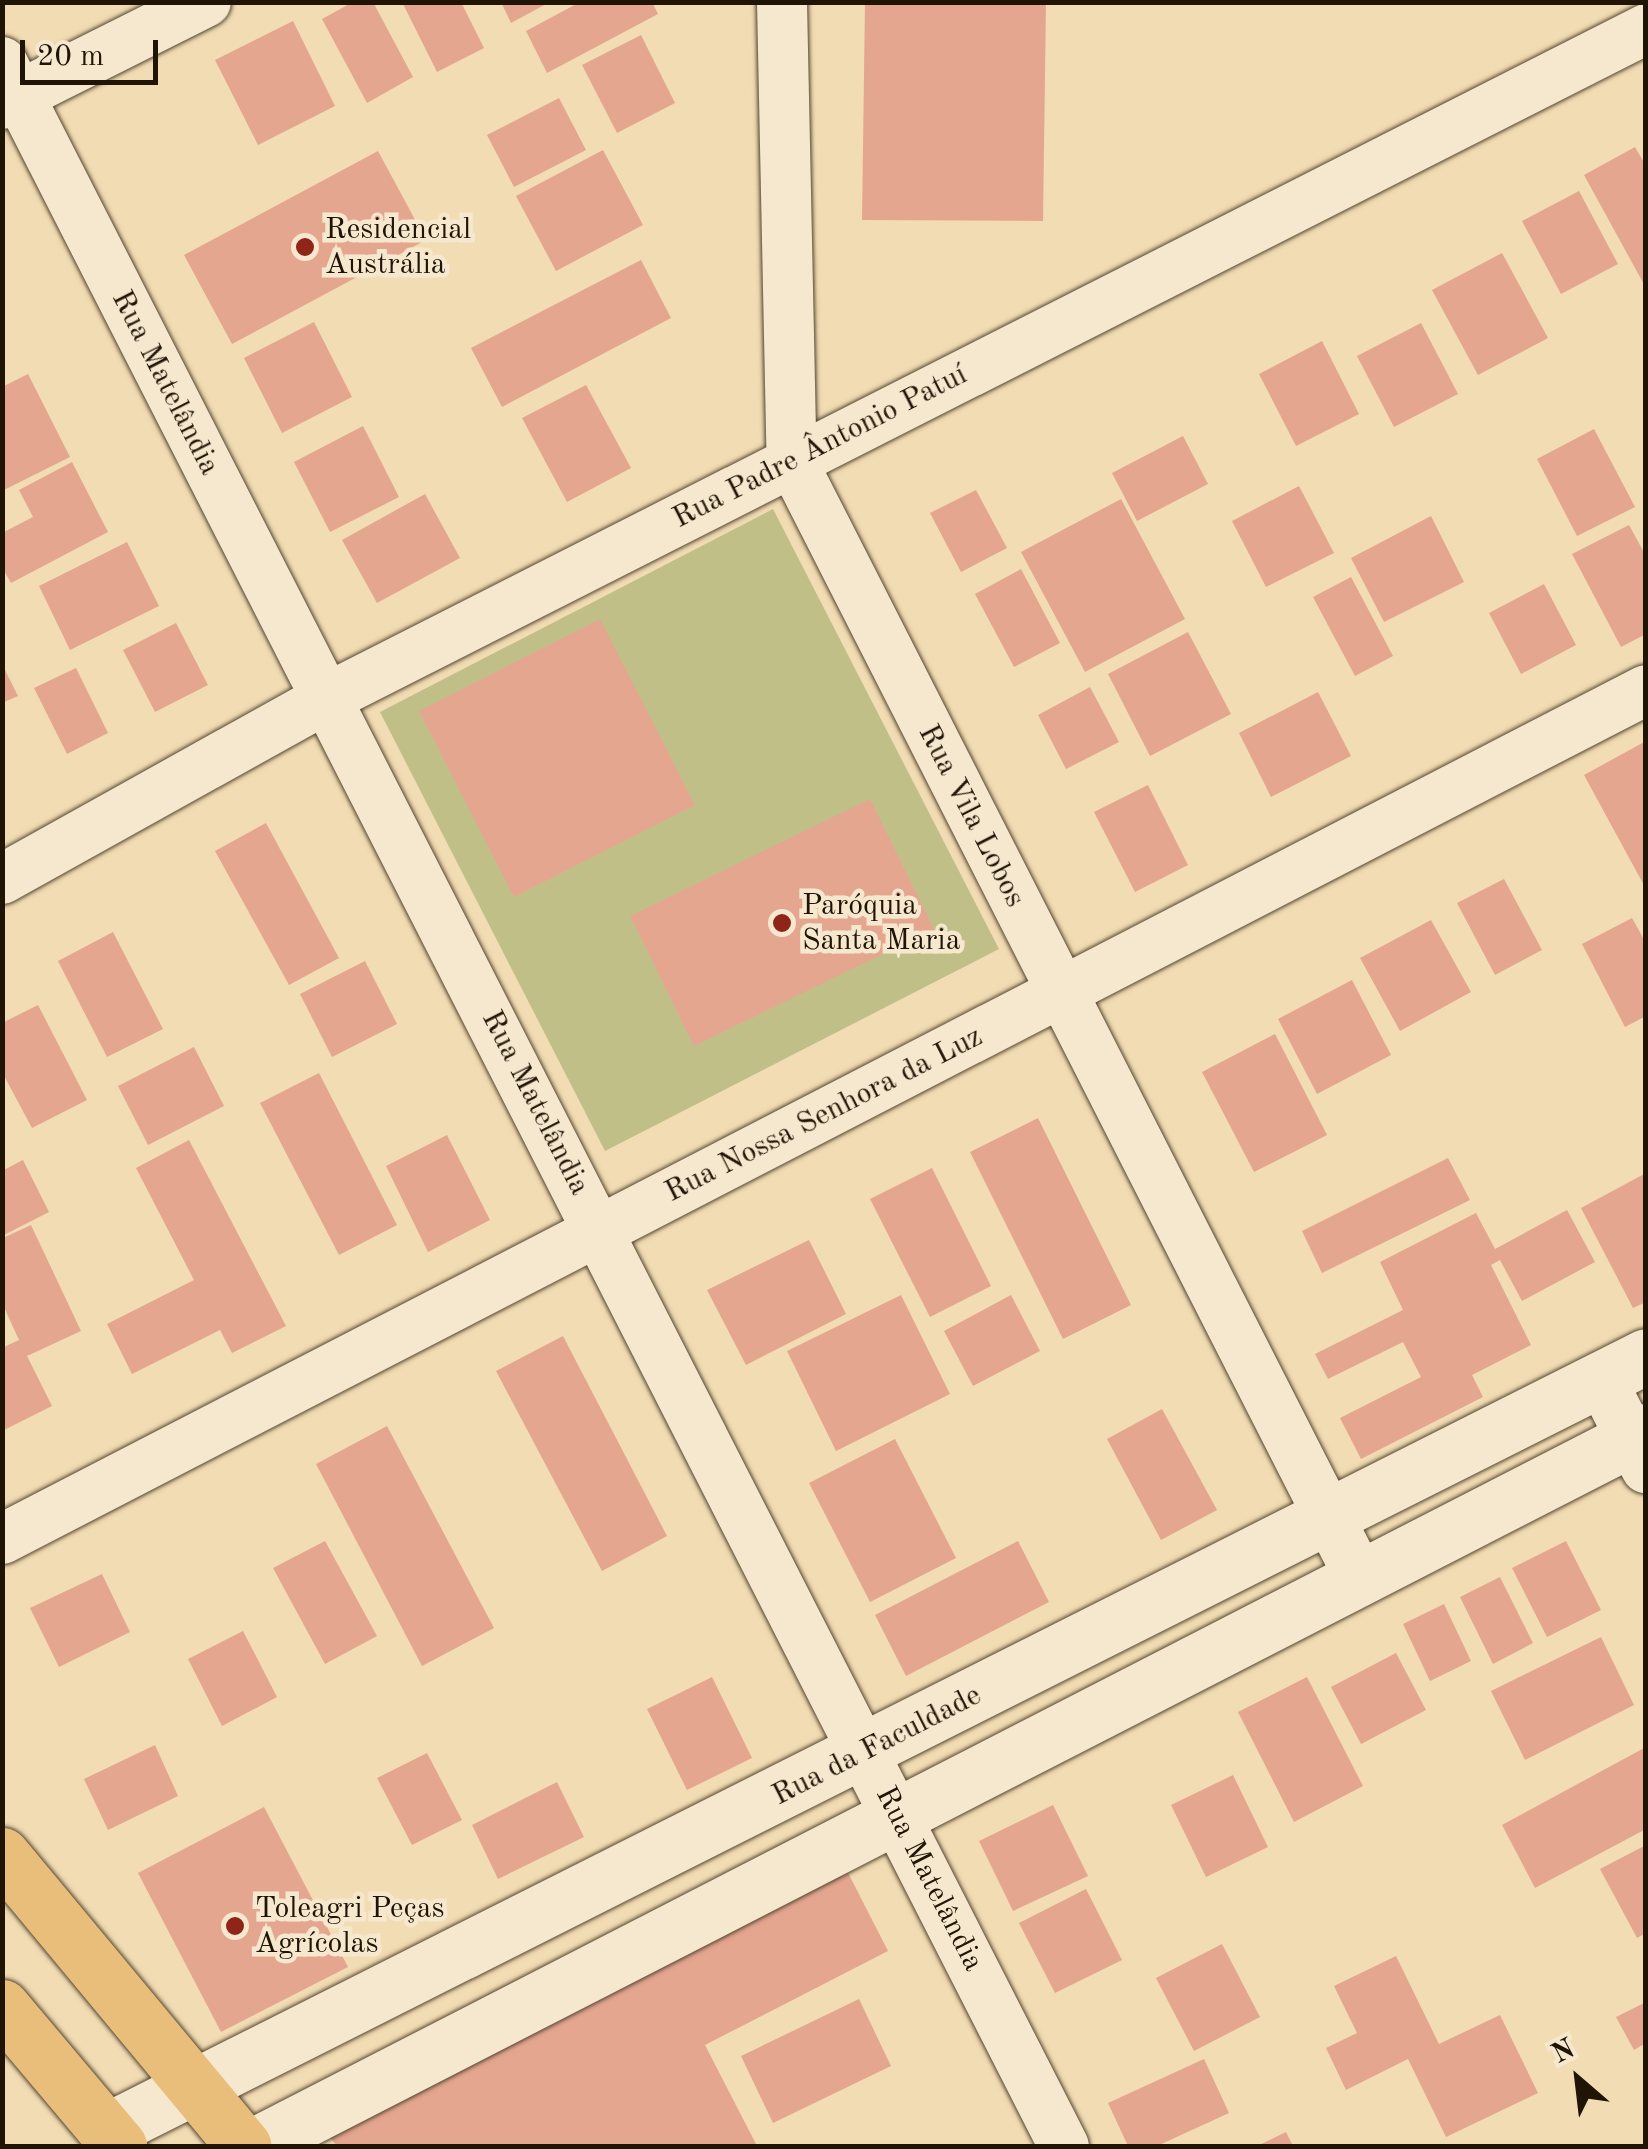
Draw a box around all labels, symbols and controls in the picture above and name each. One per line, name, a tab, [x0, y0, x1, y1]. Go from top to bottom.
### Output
scale bar	[25, 20, 162, 82]
text: 20 m	[37, 42, 104, 72]
place label: Residencial Austrália	[325, 212, 471, 282]
marker: Residencial Austrália	[294, 236, 316, 258]
street label: Rua Matelândia	[103, 285, 227, 481]
street label: Rua Padre Ântonio Patuí	[667, 357, 973, 537]
street label: Rua Vila Lobos	[910, 719, 1032, 913]
place label: Paróquia Santa Maria	[802, 888, 961, 958]
marker: Paróquia Santa Maria	[771, 912, 793, 934]
street label: Rua Matelândia	[473, 1005, 597, 1201]
street label: Rua Nossa Senhora da Luz	[659, 1019, 989, 1211]
street label: Rua da Faculdade	[766, 1678, 988, 1814]
street label: Rua Matelândia	[867, 1781, 991, 1977]
place label: Toleagri Peças Agrícolas	[255, 1891, 445, 1962]
marker: Toleagri Peças Agrícolas	[224, 1915, 246, 1937]
north arrow	[1528, 2029, 1628, 2129]
text: N	[1548, 2035, 1580, 2070]

